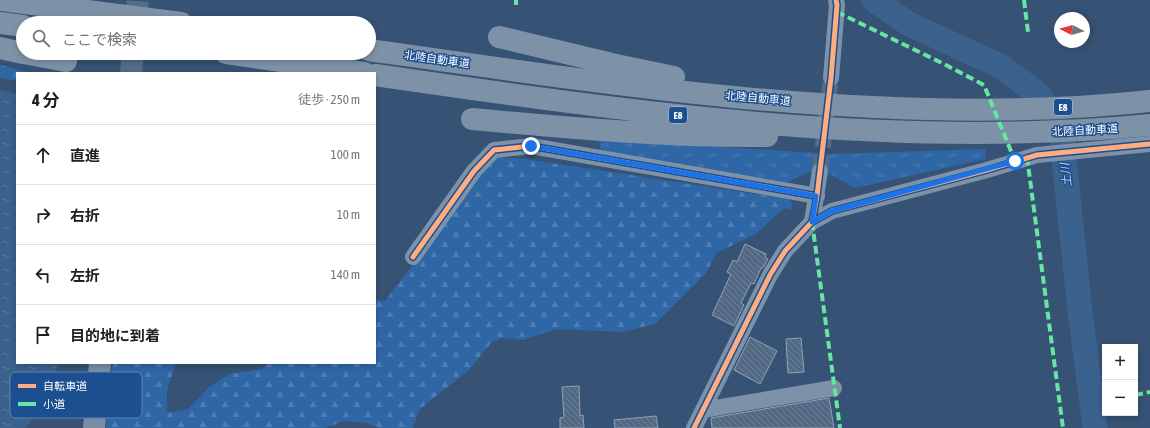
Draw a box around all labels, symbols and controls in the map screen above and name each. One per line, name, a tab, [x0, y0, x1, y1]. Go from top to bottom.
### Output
north arrow	[1054, 12, 1090, 48]
search box	[16, 16, 376, 60]
icon: search	[30, 27, 52, 49]
text: ここで検索	[62, 31, 137, 48]
street label: 北陸自動車道	[403, 48, 471, 70]
street label: 北陸自動車道	[725, 89, 791, 107]
text: 4 分	[32, 90, 59, 110]
text: 徒歩 · 250 m	[298, 92, 360, 107]
road number: E8	[1054, 99, 1072, 115]
road number: E8	[669, 107, 687, 123]
street label: 北陸自動車道	[1052, 122, 1118, 138]
route end	[522, 137, 540, 155]
icon: ahead	[32, 144, 54, 166]
text: 直進	[70, 147, 100, 164]
text: 100 m	[331, 147, 360, 162]
route start	[1006, 152, 1024, 170]
water label: 土川	[1058, 160, 1074, 188]
icon: right	[32, 204, 54, 226]
text: 右折	[70, 207, 100, 224]
text: 10 m	[337, 207, 360, 222]
icon: left	[32, 264, 54, 286]
text: 左折	[70, 267, 100, 284]
text: 140 m	[331, 267, 360, 282]
icon: arrive	[32, 324, 54, 346]
text: 目的地に到着	[70, 327, 160, 344]
map controls	[1102, 344, 1138, 416]
button: +	[1102, 344, 1138, 380]
legend	[10, 372, 142, 418]
text: 自転車道	[43, 380, 87, 392]
button: −	[1102, 380, 1138, 416]
text: 小道	[43, 398, 65, 410]

